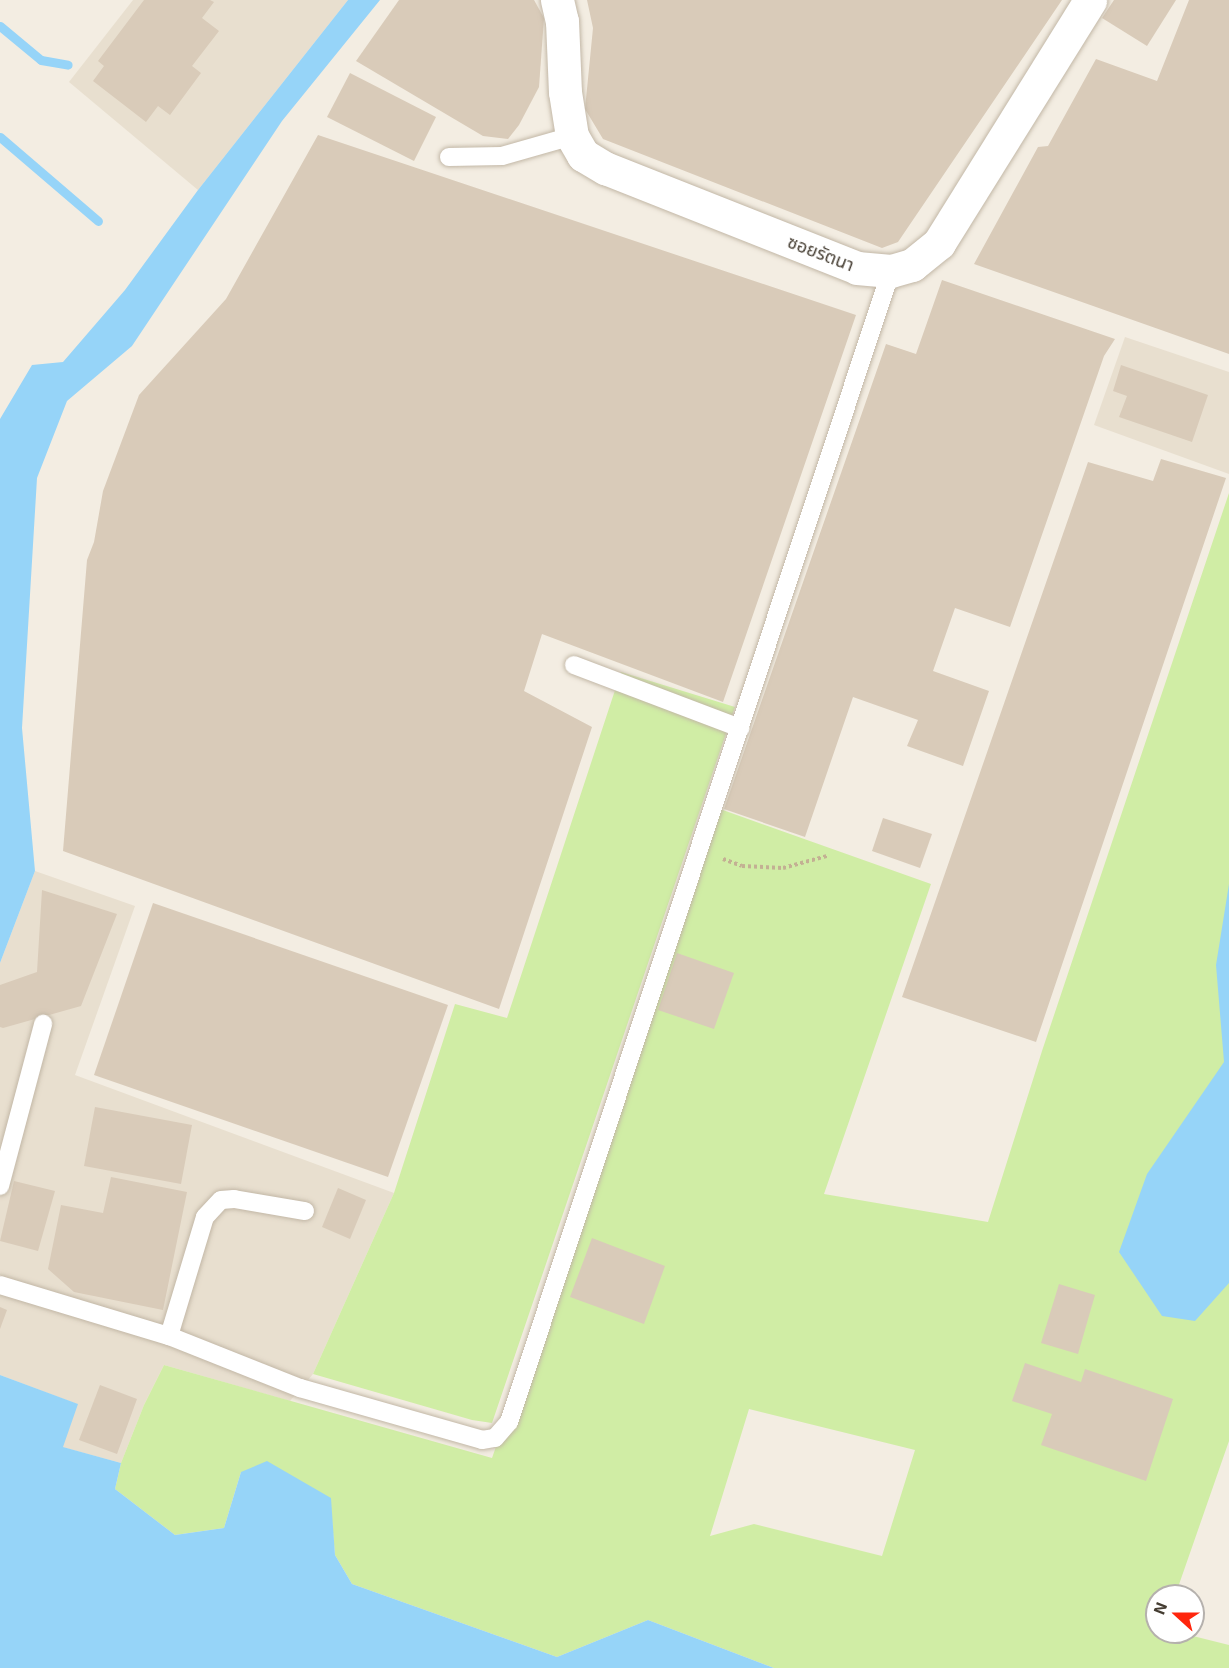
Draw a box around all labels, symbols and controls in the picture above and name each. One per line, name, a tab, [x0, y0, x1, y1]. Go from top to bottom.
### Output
street label: ซอยรัตนา	[785, 230, 857, 276]
north arrow	[1145, 1584, 1205, 1644]
text: N	[1149, 1599, 1171, 1617]

